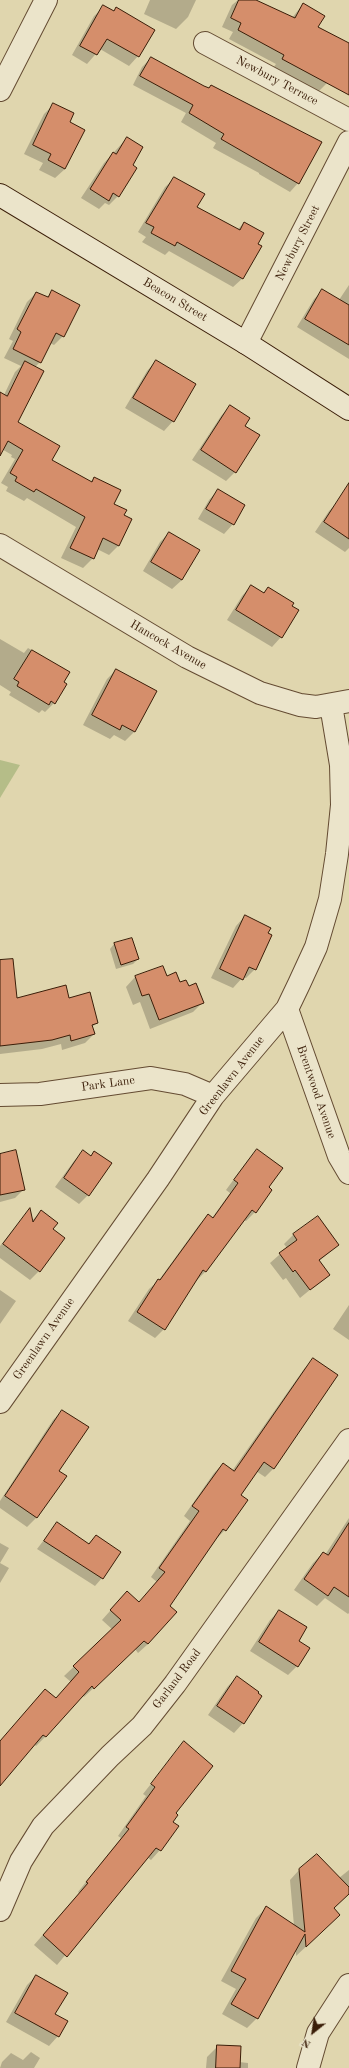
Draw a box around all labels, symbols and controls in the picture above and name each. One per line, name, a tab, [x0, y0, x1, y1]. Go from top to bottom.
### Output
street label: Newbury Terrace	[233, 53, 321, 109]
street label: Newbury Street	[273, 203, 323, 283]
street label: Beacon Street	[140, 275, 210, 325]
street label: Hancock Avenue	[127, 617, 209, 673]
street label: Greenlawn Avenue	[196, 1033, 268, 1119]
street label: Brentwood Avenue	[293, 1043, 339, 1141]
street label: Park Lane	[80, 1073, 136, 1095]
street label: Greenlawn Avenue	[10, 1295, 78, 1383]
street label: Garland Road	[150, 1646, 204, 1712]
north arrow	[293, 2012, 333, 2052]
text: N	[300, 2036, 313, 2050]

